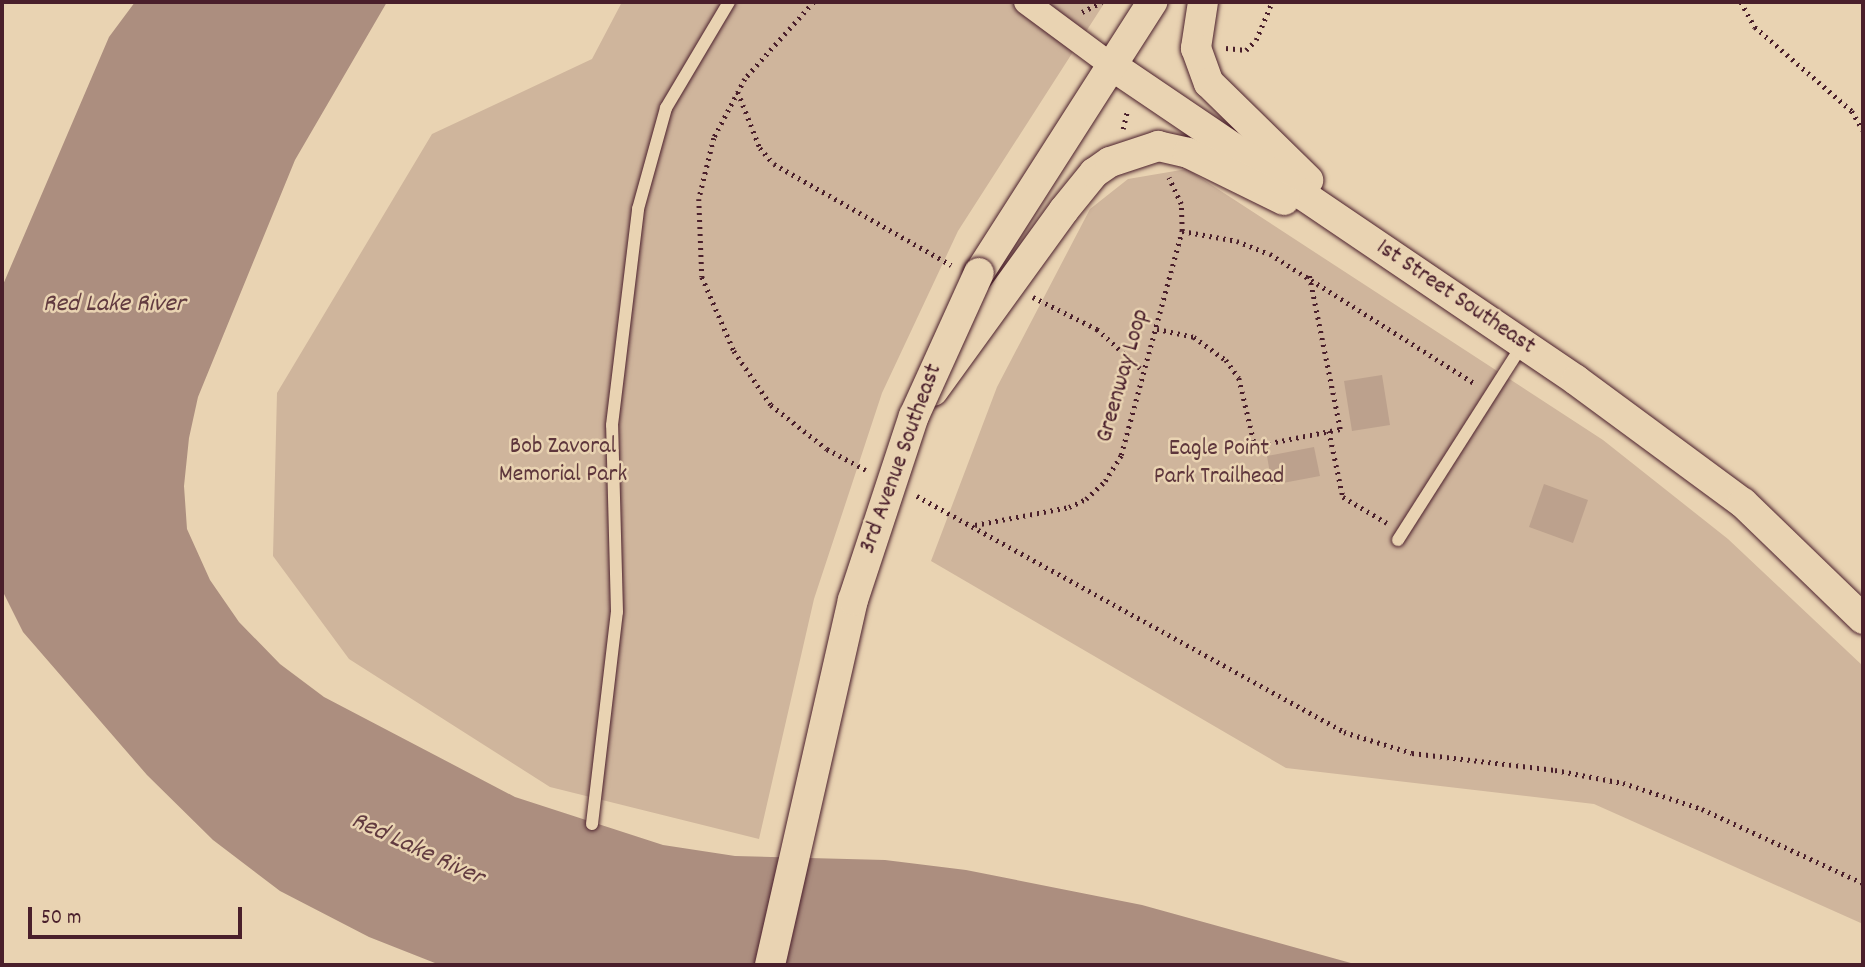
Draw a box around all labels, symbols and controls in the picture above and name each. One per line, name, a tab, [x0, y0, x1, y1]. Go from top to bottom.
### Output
street label: 1st Street Southeast	[1370, 234, 1540, 362]
water label: Red Lake River	[43, 289, 185, 321]
street label: Greenway Loop	[1091, 306, 1157, 446]
street label: 3rd Avenue Southeast	[854, 360, 950, 558]
park label: Bob Zavoral Memorial Park	[499, 434, 627, 490]
park label: Eagle Point Park Trailhead	[1154, 436, 1284, 492]
water label: Red Lake River	[346, 806, 488, 894]
scale bar	[32, 894, 245, 938]
text: 50 m	[41, 904, 81, 934]

